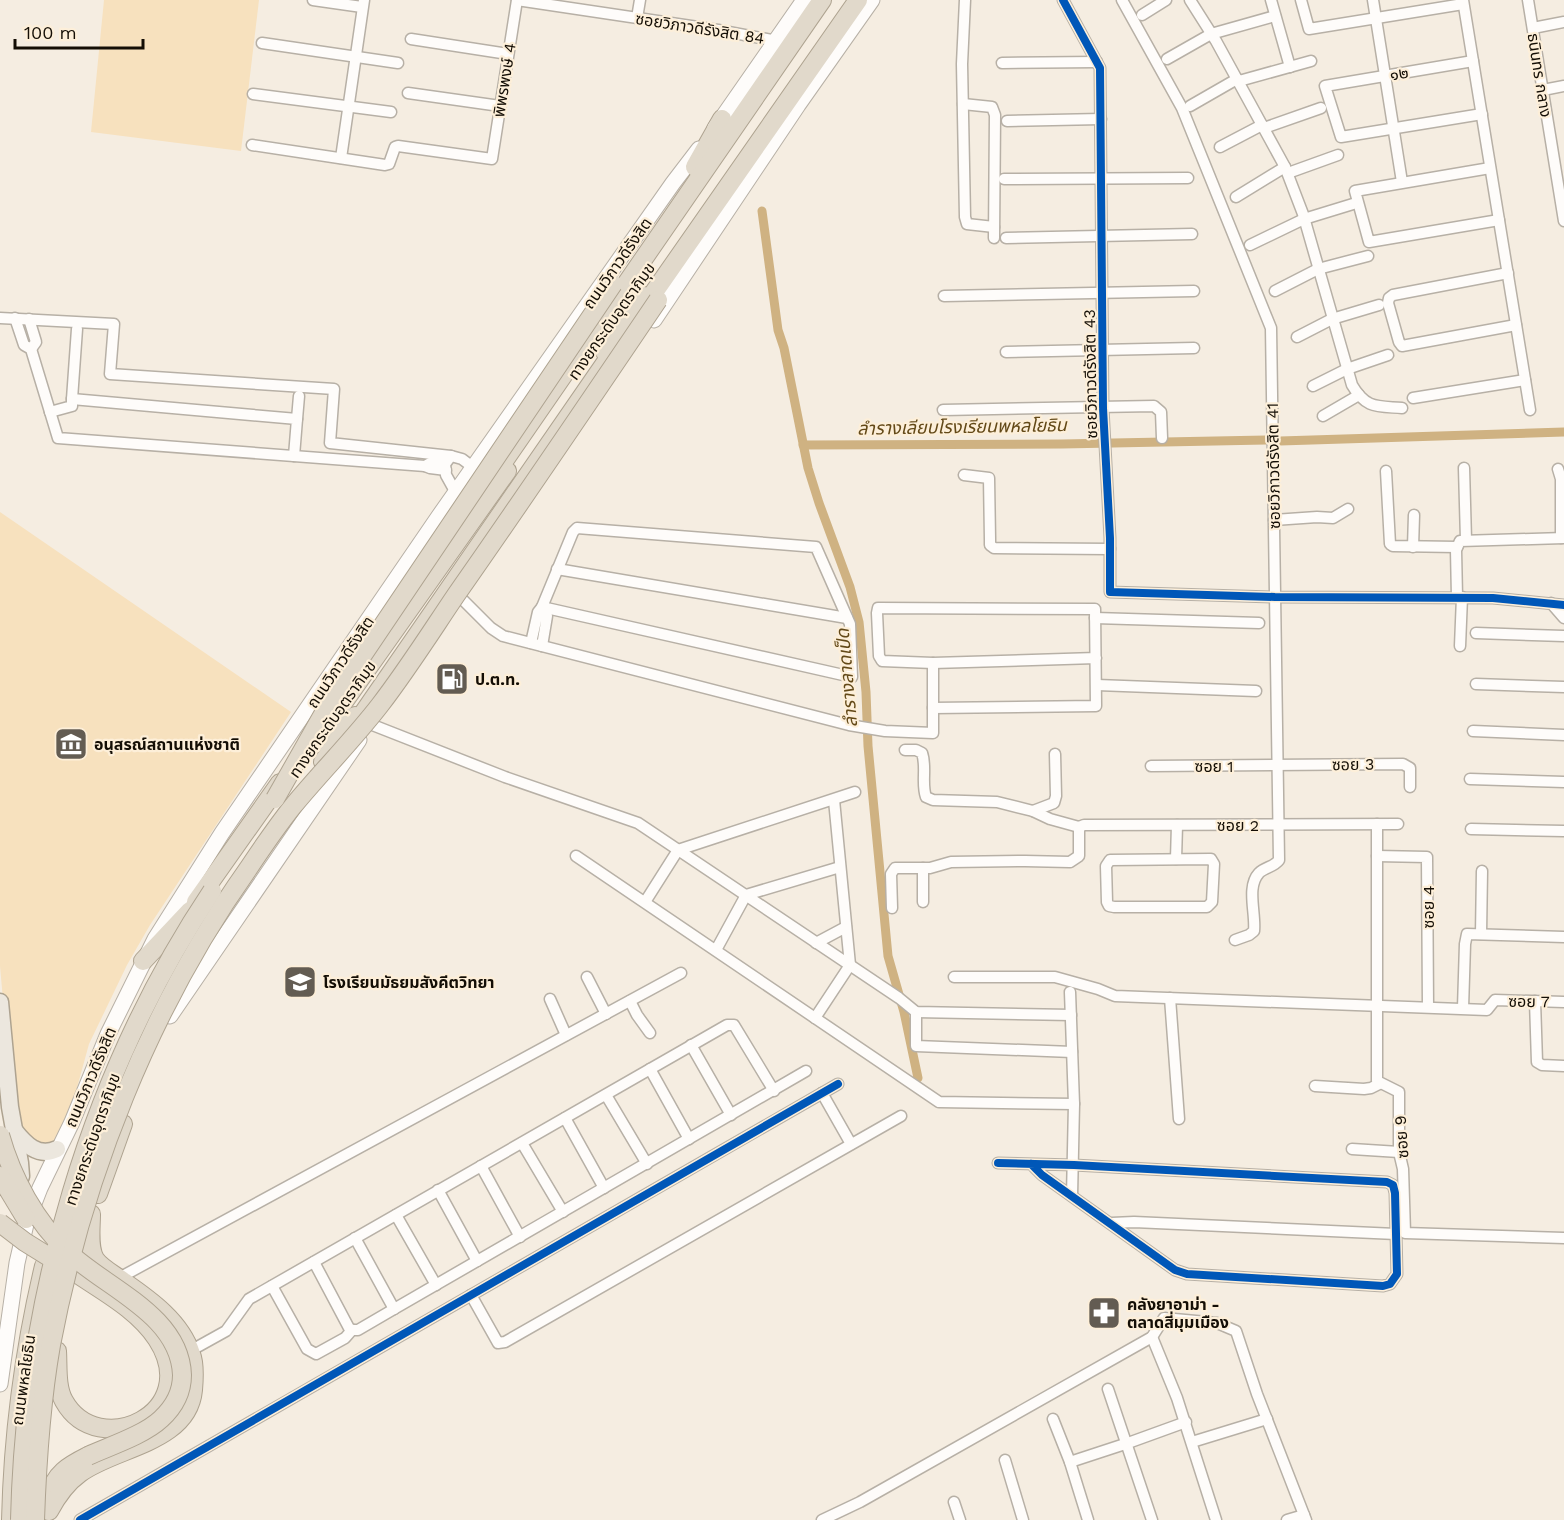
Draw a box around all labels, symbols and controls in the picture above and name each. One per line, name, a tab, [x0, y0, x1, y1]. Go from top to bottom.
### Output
street label: ซอยวิภาวดีรังสิต 84	[634, 9, 766, 48]
scale bar	[15, 12, 142, 50]
text: 100 m	[24, 22, 77, 43]
street label: ธนินทร กลาง	[1523, 32, 1556, 119]
street label: พิพรพงษ์ 4	[489, 41, 520, 119]
street label: ๑๒	[1388, 63, 1410, 84]
street label: ถนนวิภาวดีรังสิต	[579, 214, 656, 312]
street label: ทางยกระดับอุตราภิมุข	[564, 259, 659, 383]
street label: ซอยวิภาวดีรังสิต 43	[1080, 309, 1101, 439]
street label: ซอยวิภาวดีรังสิต 41	[1263, 403, 1284, 529]
water label: ลำรางเลียบโรงเรียนพหลโยธิน	[857, 414, 1068, 439]
street label: ถนนวิภาวดีรังสิต	[303, 613, 378, 712]
water label: ลำรางลาดเป็ด	[832, 627, 861, 728]
street label: ทางยกระดับอุตราภิมุข	[285, 657, 380, 781]
fuel station icon: ป.ต.ท.	[434, 661, 470, 697]
place label: ป.ต.ท.	[475, 670, 520, 689]
museum icon: อนุสรณ์สถานแห่งชาติ	[53, 726, 89, 762]
place label: อนุสรณ์สถานแห่งชาติ	[94, 735, 240, 754]
street label: ซอย 3	[1332, 755, 1374, 774]
street label: ซอย 1	[1195, 757, 1233, 776]
street label: ซอย 2	[1217, 816, 1259, 835]
street label: ซอย 4	[1419, 885, 1438, 928]
school or university icon: โรงเรียนมัธยมสังคีตวิทยา	[282, 964, 318, 1000]
place label: โรงเรียนมัธยมสังคีตวิทยา	[323, 973, 495, 992]
street label: ซอย 7	[1508, 992, 1550, 1011]
street label: ถนนวิภาวดีรังสิต	[61, 1024, 120, 1130]
street label: ทางยกระดับอุตราภิมุข	[61, 1071, 124, 1208]
street label: ซอย 9	[1391, 1115, 1412, 1159]
pharmacy icon: คลังยาอาม่า - ตลาดสี่มุมเมือง	[1086, 1295, 1122, 1331]
place label: คลังยาอาม่า - ตลาดสี่มุมเมือง	[1127, 1295, 1229, 1332]
street label: ถนนพหลโยธิน	[8, 1334, 39, 1427]

